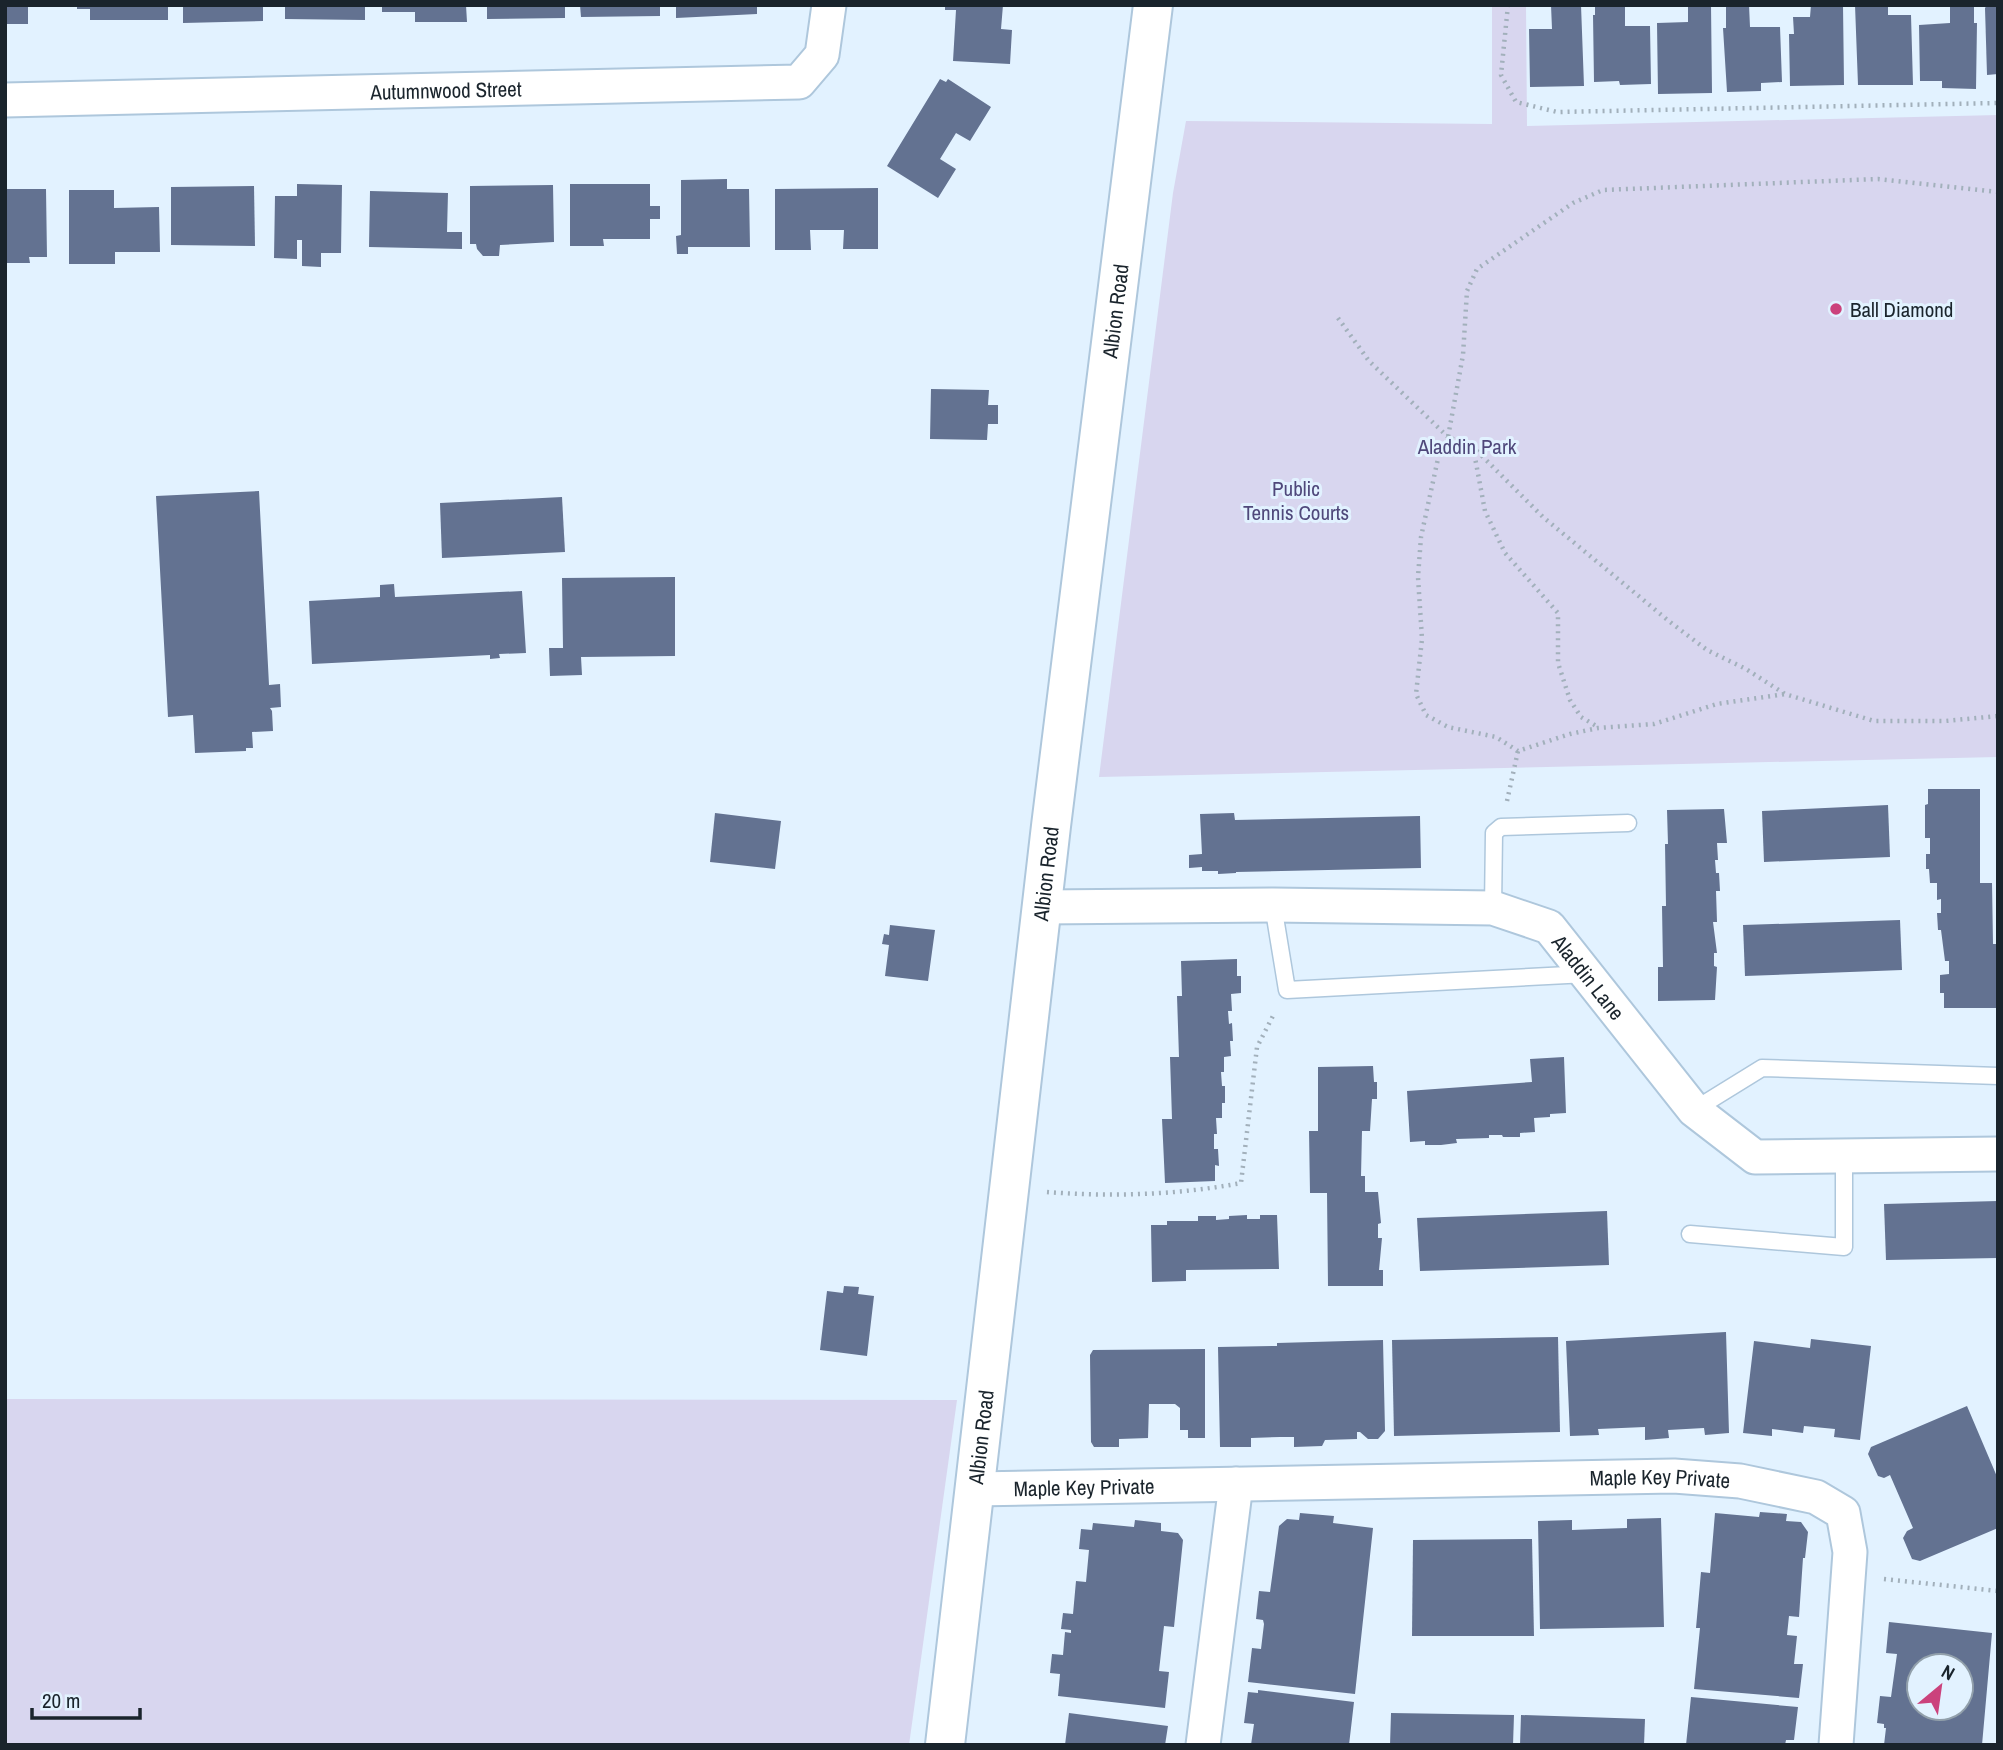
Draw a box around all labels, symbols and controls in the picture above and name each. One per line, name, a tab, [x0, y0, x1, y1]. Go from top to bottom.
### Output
street label: Autumnwood Street	[369, 74, 522, 106]
street label: Albion Road	[1095, 262, 1135, 361]
place label: Ball Diamond	[1850, 295, 1953, 324]
marker: Ball Diamond	[1828, 301, 1844, 317]
park label: Aladdin Park	[1417, 432, 1517, 461]
park label: Public Tennis Courts	[1243, 474, 1349, 527]
street label: Albion Road	[1026, 825, 1065, 924]
street label: Aladdin Lane	[1545, 927, 1632, 1026]
street label: Albion Road	[961, 1388, 1000, 1487]
street label: Maple Key Private	[1589, 1461, 1731, 1495]
street label: Maple Key Private	[1013, 1471, 1155, 1503]
north arrow	[1905, 1652, 1975, 1722]
text: N	[1937, 1658, 1959, 1686]
scale bar	[32, 1676, 140, 1720]
text: 20 m	[42, 1686, 80, 1715]

